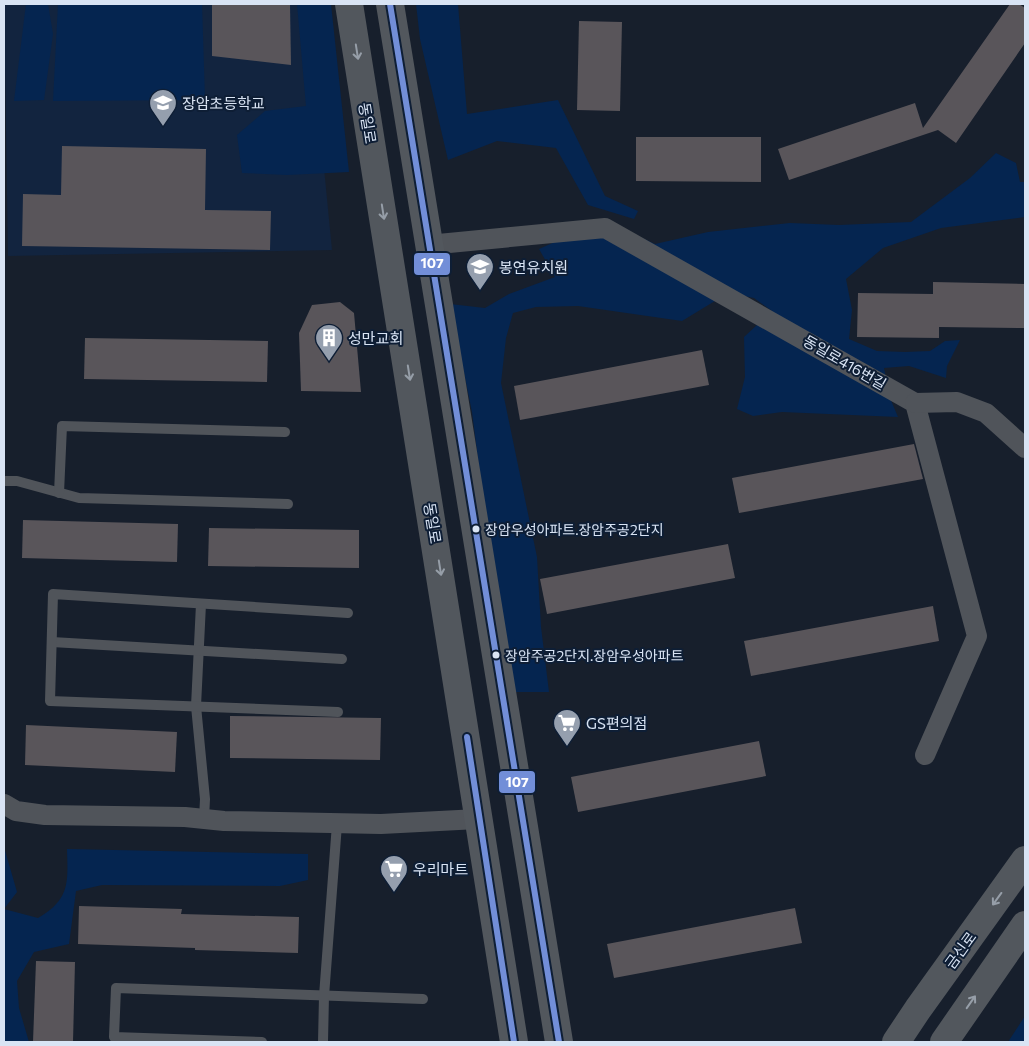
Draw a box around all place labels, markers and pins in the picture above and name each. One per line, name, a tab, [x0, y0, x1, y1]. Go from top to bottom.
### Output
school or university icon: 장암초등학교	[148, 88, 178, 127]
place label: 장암초등학교	[182, 94, 265, 112]
school or university icon: 봉연유치원	[465, 252, 495, 291]
place label: 봉연유치원	[499, 258, 568, 276]
building icon: 성만교회	[314, 323, 344, 362]
place label: 성만교회	[348, 329, 403, 347]
place label: 장암우성아파트.장암주공2단지	[485, 521, 664, 538]
marker: 장암우성아파트.장암주공2단지	[471, 524, 481, 534]
place label: 장암주공2단지.장암우성아파트	[505, 647, 684, 664]
marker: 장암주공2단지.장암우성아파트	[491, 650, 501, 660]
supermarket icon: GS편의점	[552, 708, 582, 747]
place label: GS편의점	[586, 714, 647, 732]
supermarket icon: 우리마트	[379, 854, 409, 893]
place label: 우리마트	[413, 860, 468, 878]

